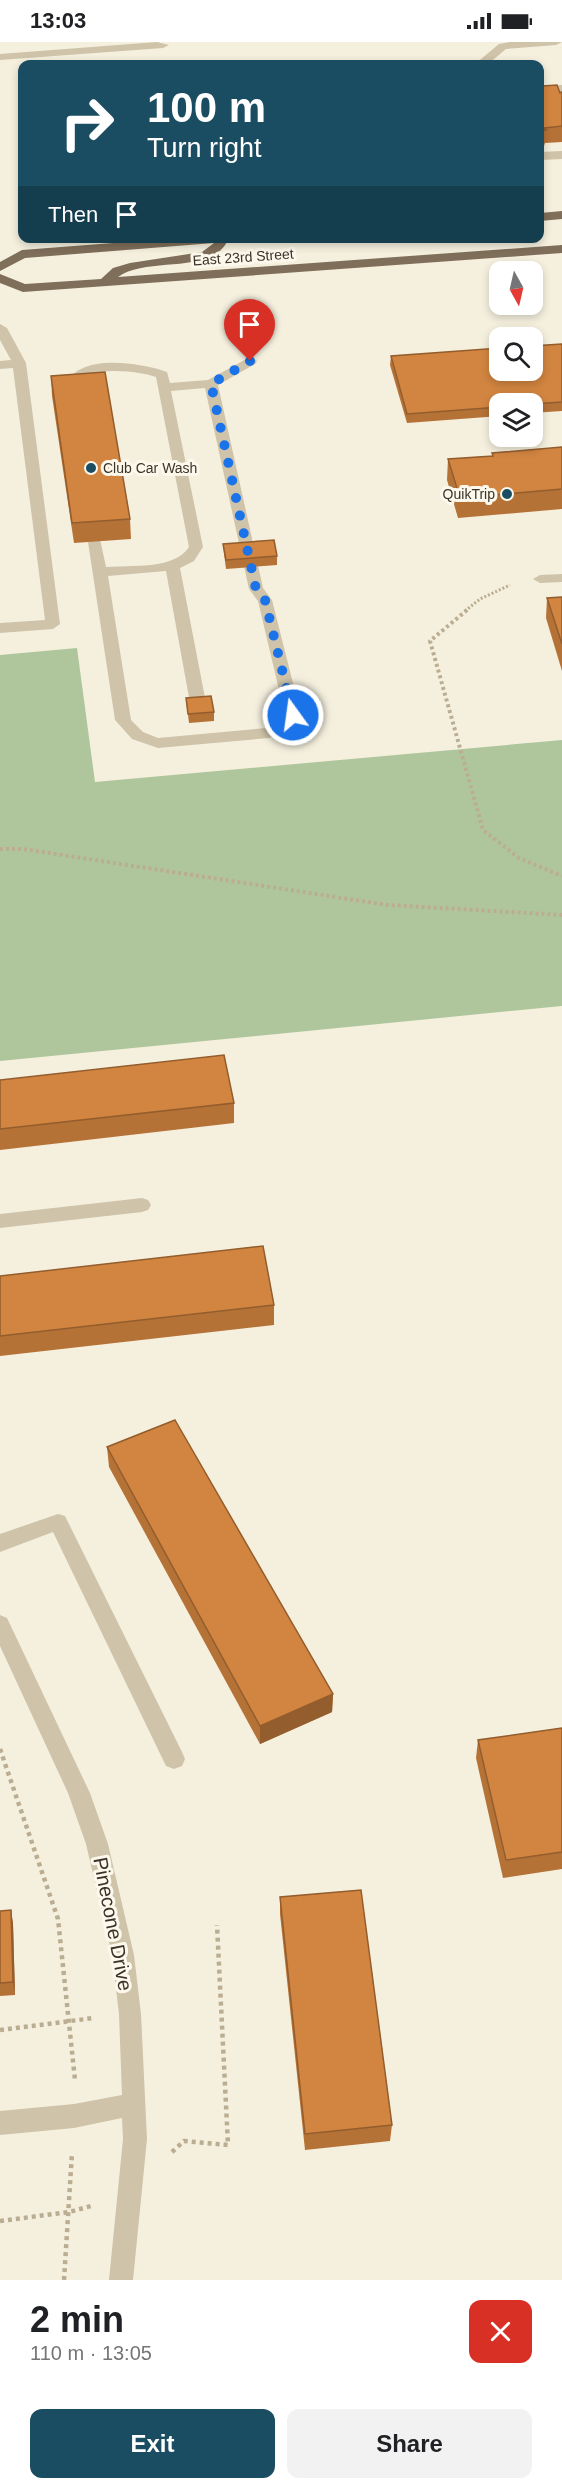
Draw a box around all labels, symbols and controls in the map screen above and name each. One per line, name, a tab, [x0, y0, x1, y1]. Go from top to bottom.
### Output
text: 13:03	[30, 8, 86, 33]
icon: right	[48, 84, 126, 162]
text: 100 m	[147, 84, 266, 131]
text: Turn right	[147, 133, 262, 163]
icon: arrive	[110, 198, 143, 231]
text: Then	[48, 202, 98, 227]
street label: East 23rd Street	[192, 245, 294, 269]
north arrow	[489, 261, 543, 315]
map controls	[489, 261, 543, 447]
pin	[224, 299, 275, 361]
icon: arrive	[233, 308, 266, 341]
button: search	[489, 327, 543, 381]
button: layers	[489, 393, 543, 447]
place label: Club Car Wash	[103, 460, 197, 476]
marker: Club Car Wash	[84, 461, 98, 475]
place label: QuikTrip	[443, 486, 495, 502]
marker: QuikTrip	[500, 487, 514, 501]
position arrow	[261, 683, 325, 747]
street label: Pinecone Drive	[89, 1855, 137, 1993]
text: 2 min	[30, 2299, 124, 2340]
button: close	[469, 2300, 532, 2363]
text: 110 m · 13:05	[30, 2342, 152, 2364]
button: Exit	[30, 2409, 275, 2478]
button: Share	[287, 2409, 532, 2478]

